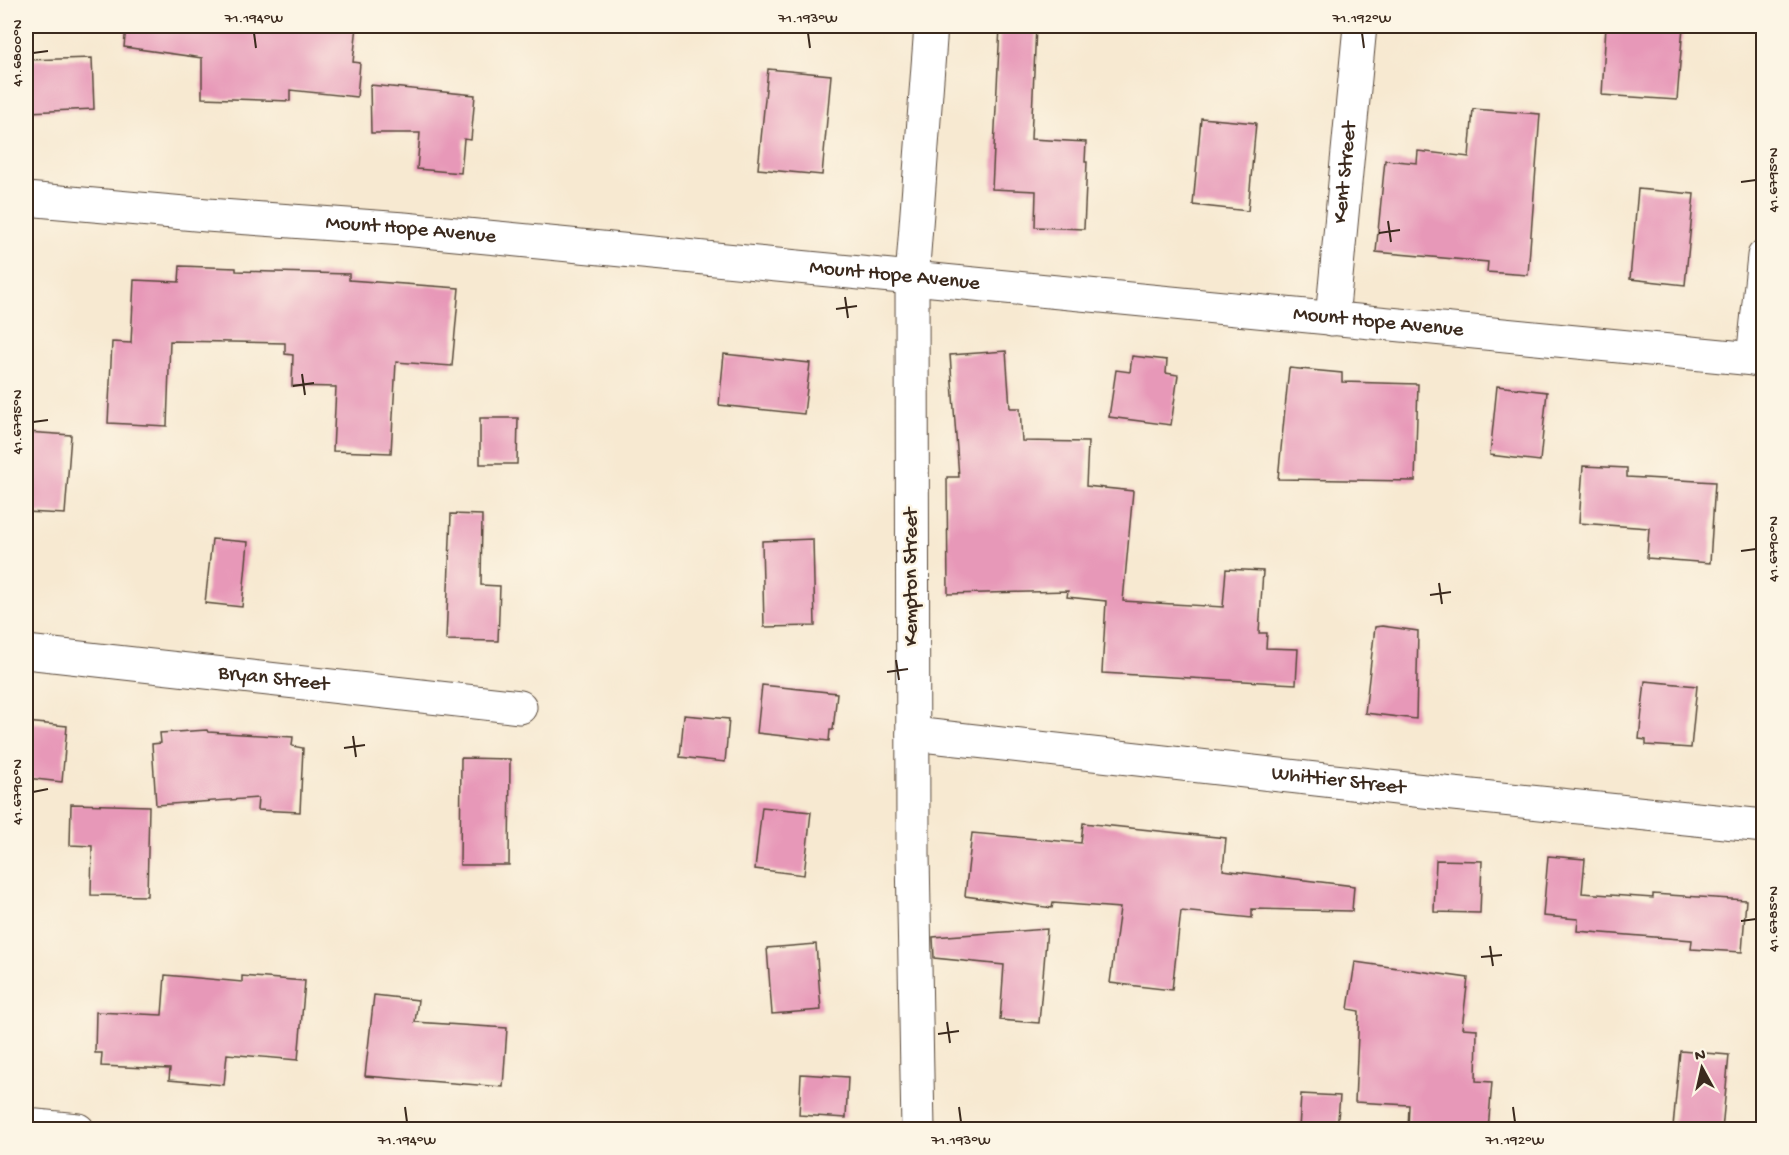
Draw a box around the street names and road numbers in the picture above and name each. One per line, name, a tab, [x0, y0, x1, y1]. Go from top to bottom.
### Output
street label: Kent Street	[1329, 118, 1364, 225]
street label: Mount Hope Avenue	[325, 211, 498, 250]
street label: Mount Hope Avenue	[808, 256, 982, 297]
street label: Mount Hope Avenue	[1292, 302, 1466, 344]
street label: Kempton Street	[900, 506, 925, 646]
street label: Bryan Street	[216, 661, 333, 698]
street label: Whittier Street	[1270, 762, 1409, 802]

